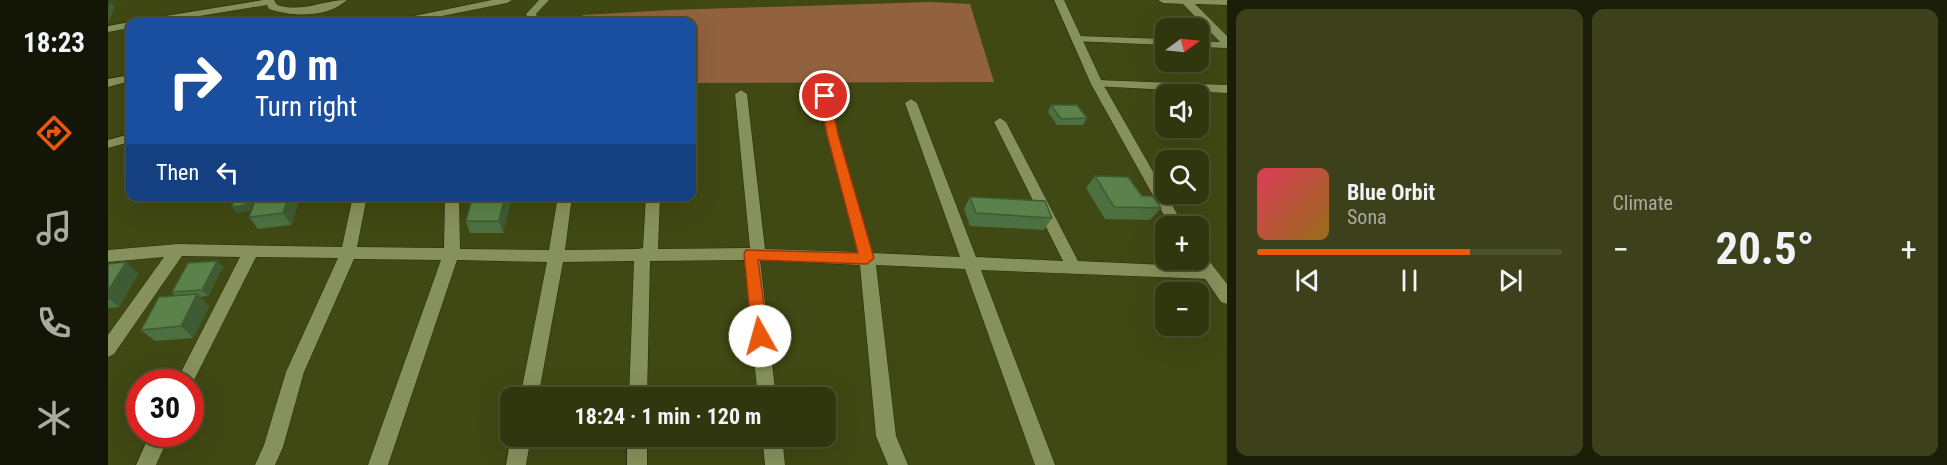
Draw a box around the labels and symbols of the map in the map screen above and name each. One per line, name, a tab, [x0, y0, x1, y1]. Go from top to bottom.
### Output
north arrow	[1155, 18, 1209, 72]
pin	[799, 70, 850, 121]
position arrow	[728, 304, 792, 368]
speed limit sign: 30	[126, 369, 204, 447]

